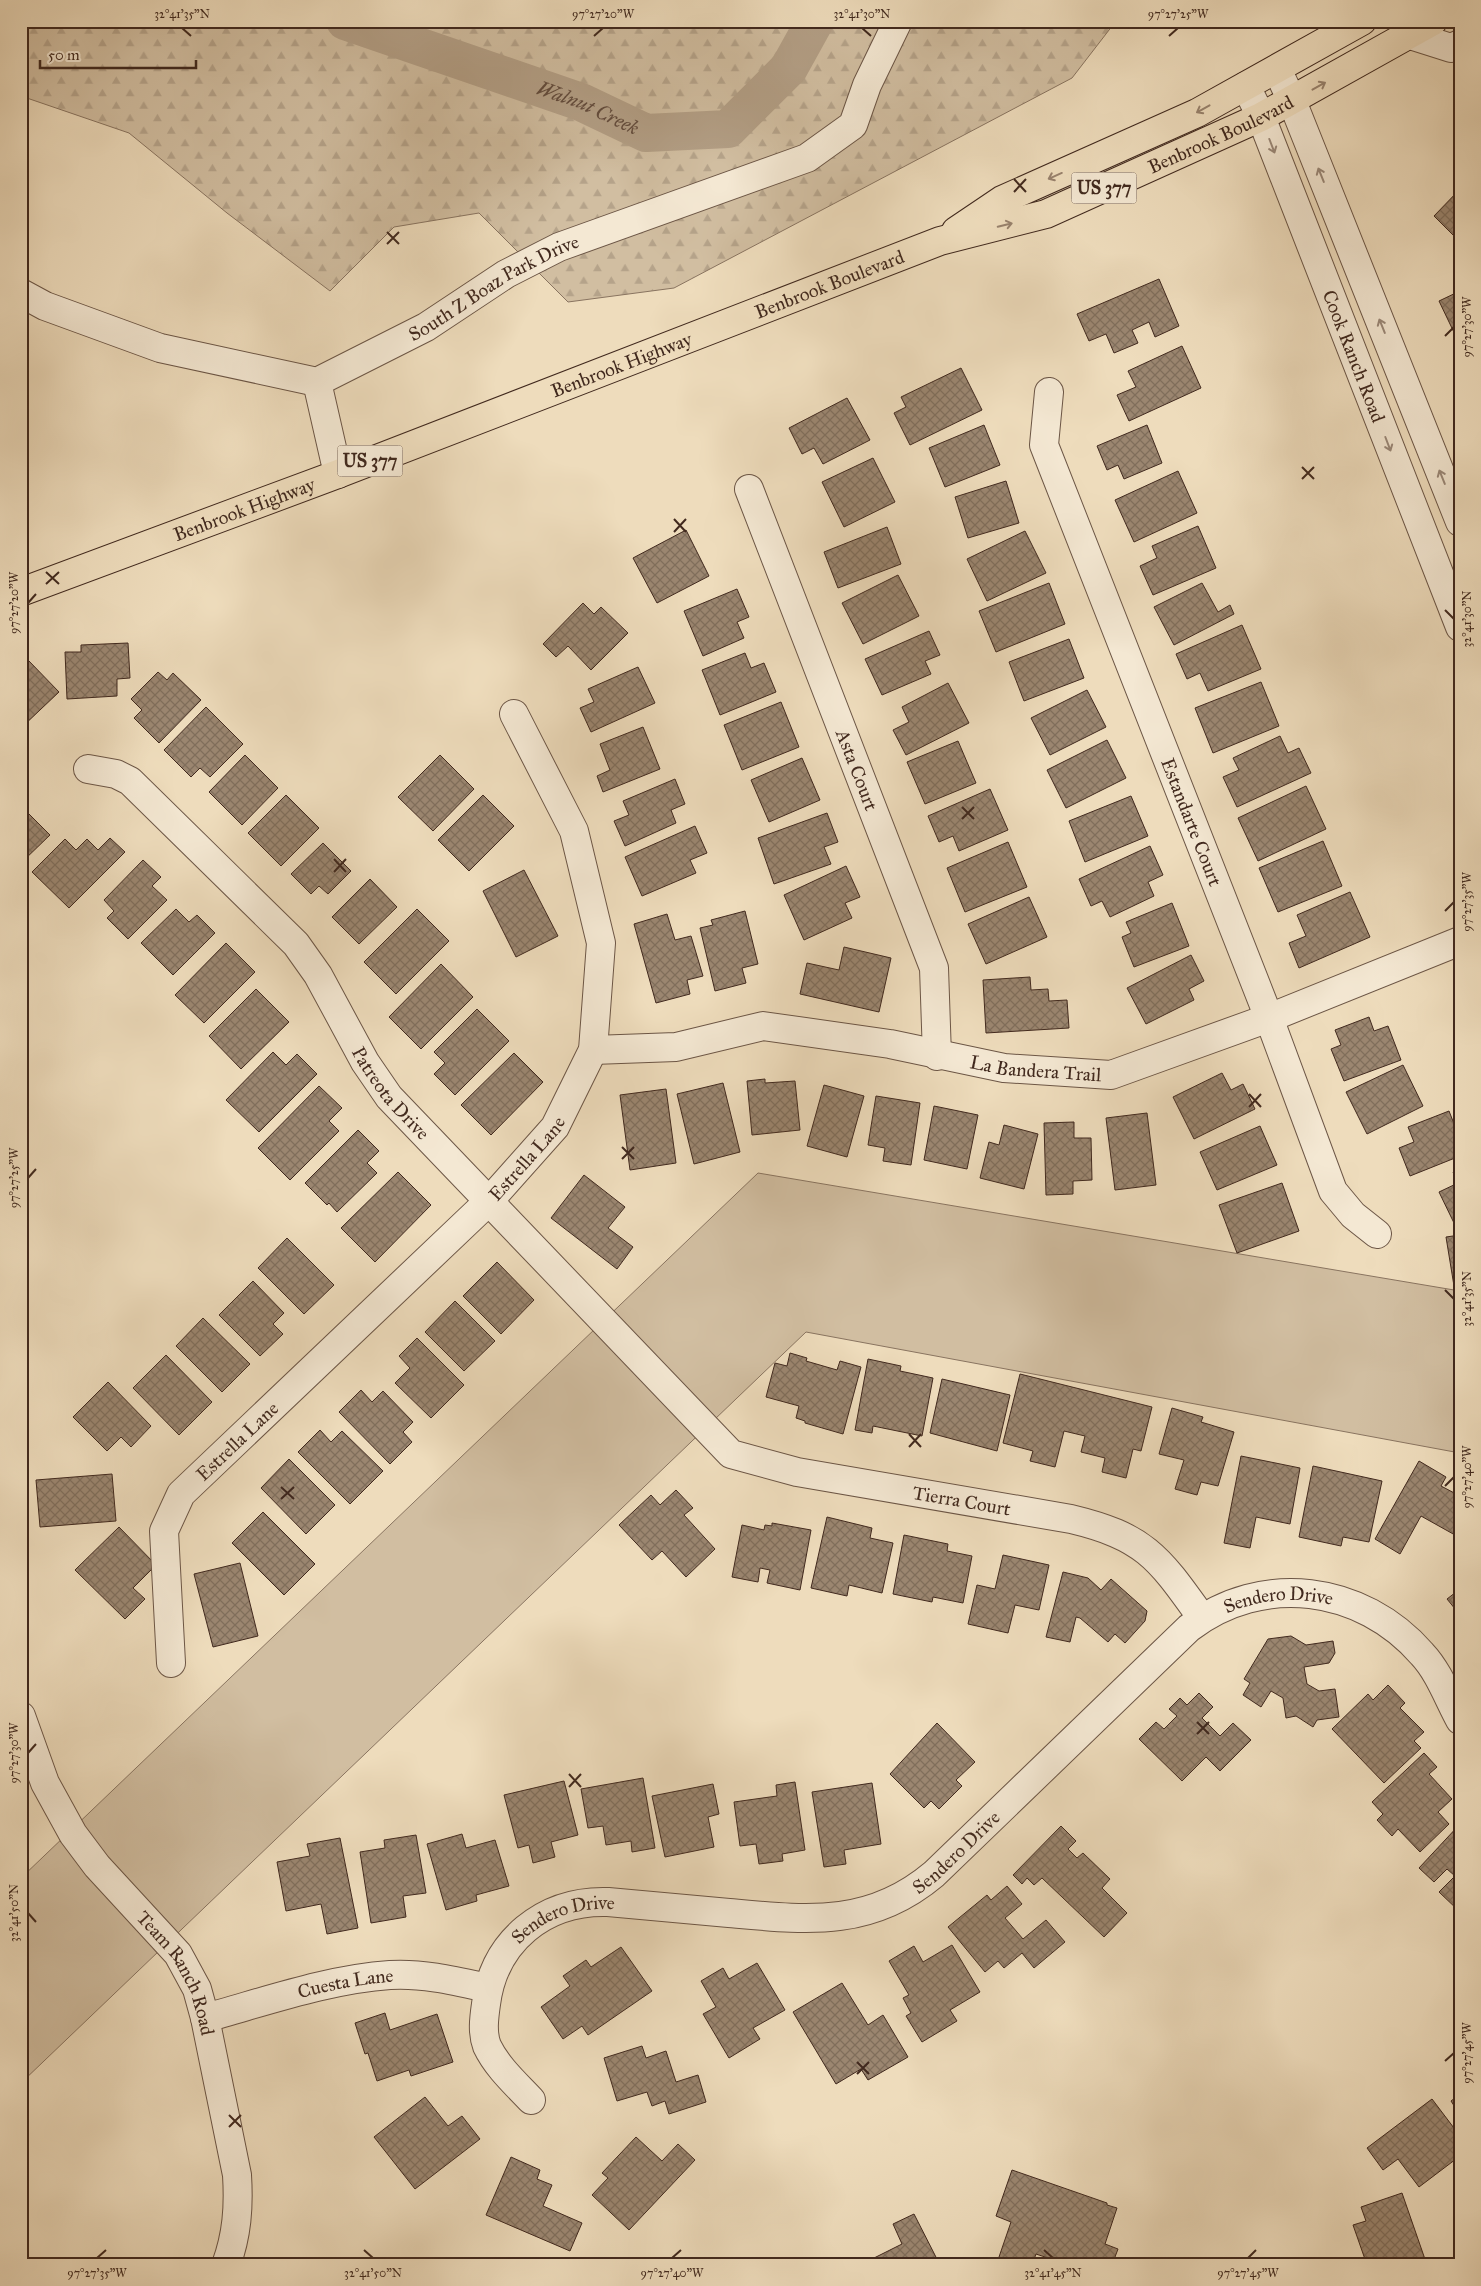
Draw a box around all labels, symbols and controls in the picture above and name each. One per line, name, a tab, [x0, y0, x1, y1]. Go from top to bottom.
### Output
text: 32°41'35"N	[154, 7, 210, 21]
text: 97°27'20"W	[572, 7, 635, 21]
text: 32°41'30"N	[833, 7, 891, 21]
text: 97°27'25"W	[1148, 7, 1209, 21]
scale bar	[40, 38, 196, 70]
text: 50 m	[48, 46, 80, 64]
water label: Walnut Creek	[534, 76, 643, 140]
one-way arrow	[1311, 81, 1326, 90]
street label: Benbrook Boulevard	[1144, 90, 1298, 178]
one-way arrow	[1197, 105, 1211, 115]
one-way arrow	[1268, 138, 1277, 154]
one-way arrow	[1316, 168, 1326, 183]
one-way arrow	[1048, 172, 1063, 182]
road number: US 377	[1072, 172, 1136, 204]
one-way arrow	[996, 220, 1012, 229]
street label: South Z Boaz Park Drive	[404, 229, 582, 346]
street label: Benbrook Boulevard	[751, 244, 908, 323]
street label: Cook Ranch Road	[1318, 287, 1391, 426]
text: 97°27'30"W	[1460, 296, 1474, 357]
one-way arrow	[1376, 319, 1386, 334]
street label: Benbrook Highway	[548, 326, 696, 402]
one-way arrow	[1385, 437, 1394, 452]
road number: US 377	[338, 446, 402, 476]
one-way arrow	[1436, 470, 1446, 485]
street label: Benbrook Highway	[170, 472, 319, 546]
text: 97°27'20"W	[7, 571, 21, 634]
text: 32°41'30"N	[1460, 590, 1474, 648]
street label: Asta Court	[831, 725, 884, 814]
street label: Estandarte Court	[1156, 754, 1228, 889]
text: 97°27'35"W	[1460, 872, 1474, 932]
street label: Patreota Drive	[347, 1042, 435, 1144]
street label: La Bandera Trail	[968, 1050, 1103, 1086]
street label: Estrella Lane	[483, 1113, 570, 1205]
text: 97°27'25"W	[7, 1147, 21, 1208]
text: 32°41'35"N	[1460, 1271, 1474, 1327]
street label: Estrella Lane	[191, 1396, 283, 1485]
text: 97°27'40"W	[1460, 1445, 1474, 1508]
street label: Tierra Court	[911, 1481, 1013, 1520]
street label: Sendero Drive	[1220, 1581, 1336, 1618]
text: 97°27'30"W	[7, 1722, 21, 1783]
street label: Sendero Drive	[908, 1805, 1004, 1898]
text: 32°41'50"N	[7, 1884, 21, 1942]
street label: Sendero Drive	[506, 1890, 616, 1948]
street label: Team Ranch Road	[132, 1906, 220, 2038]
street label: Cuesta Lane	[295, 1963, 394, 2003]
text: 97°27'45"W	[1460, 2022, 1474, 2084]
text: 97°27'35"W	[67, 2266, 127, 2280]
text: 32°41'50"N	[344, 2266, 402, 2280]
text: 97°27'40"W	[641, 2266, 704, 2280]
text: 32°41'45"N	[1024, 2266, 1082, 2280]
text: 97°27'45"W	[1217, 2266, 1279, 2280]

